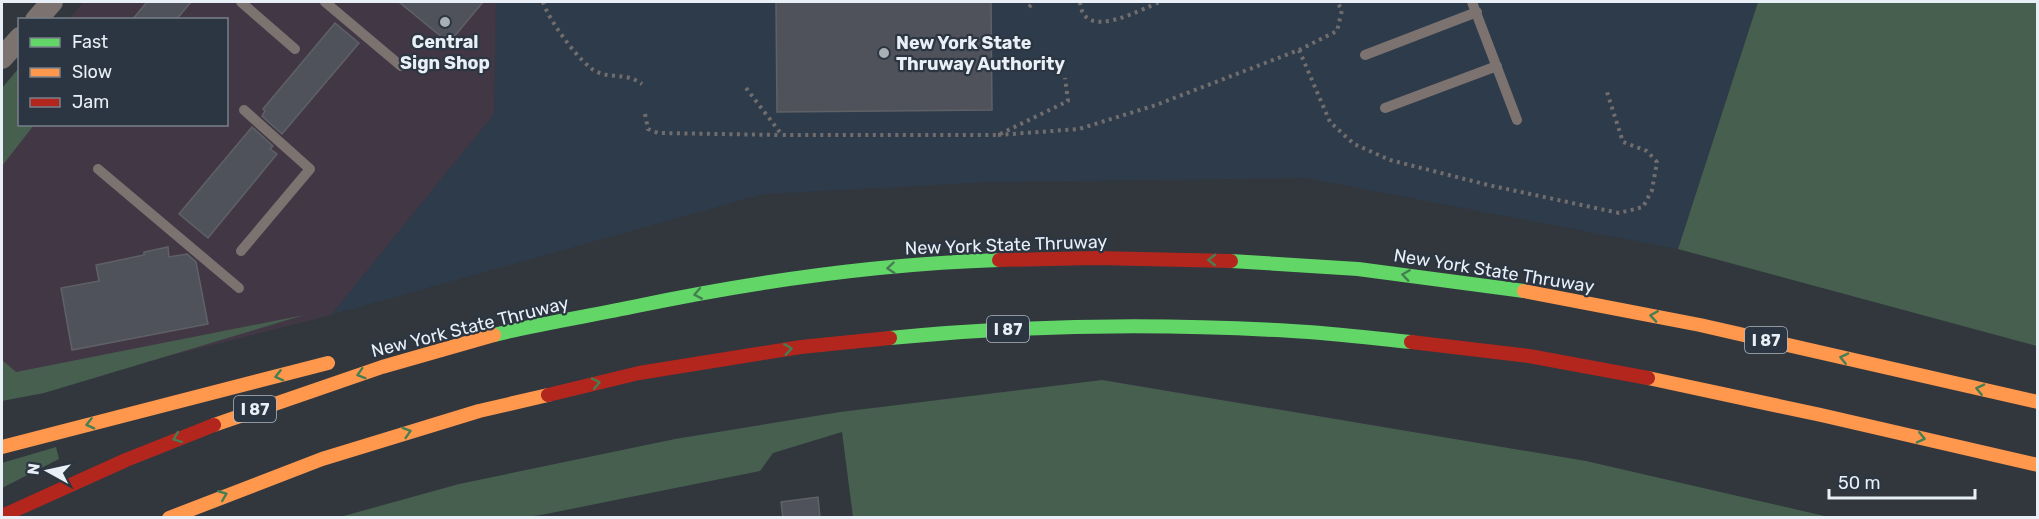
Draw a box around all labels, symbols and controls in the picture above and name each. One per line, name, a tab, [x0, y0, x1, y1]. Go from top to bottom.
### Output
marker: Central Sign Shop	[438, 15, 452, 29]
legend	[18, 18, 228, 126]
text: Fast	[72, 31, 108, 53]
place label: Central Sign Shop	[400, 31, 490, 74]
place label: New York State Thruway Authority	[896, 32, 1065, 75]
marker: New York State Thruway Authority	[877, 46, 891, 60]
text: Slow	[72, 61, 112, 83]
text: Jam	[72, 91, 109, 113]
street label: New York State Thruway	[904, 230, 1108, 260]
street label: New York State Thruway	[1392, 244, 1596, 298]
one-way arrow	[1208, 254, 1217, 266]
one-way arrow	[887, 261, 896, 274]
one-way arrow	[1402, 269, 1411, 282]
one-way arrow	[694, 286, 704, 299]
street label: New York State Thruway	[369, 292, 571, 362]
one-way arrow	[1650, 310, 1660, 323]
road number: I 87	[987, 316, 1029, 342]
road number: I 87	[1745, 327, 1787, 353]
one-way arrow	[784, 344, 793, 356]
one-way arrow	[1840, 353, 1850, 366]
one-way arrow	[356, 367, 367, 379]
one-way arrow	[274, 368, 284, 381]
one-way arrow	[591, 377, 601, 390]
one-way arrow	[1976, 384, 1986, 397]
road number: I 87	[234, 396, 276, 422]
one-way arrow	[85, 417, 95, 430]
one-way arrow	[401, 427, 412, 439]
one-way arrow	[172, 431, 182, 444]
one-way arrow	[1916, 431, 1926, 444]
north arrow	[18, 441, 78, 501]
text: N	[23, 462, 44, 476]
scale bar	[1829, 462, 1974, 500]
text: 50 m	[1838, 472, 1881, 494]
one-way arrow	[217, 490, 228, 502]

